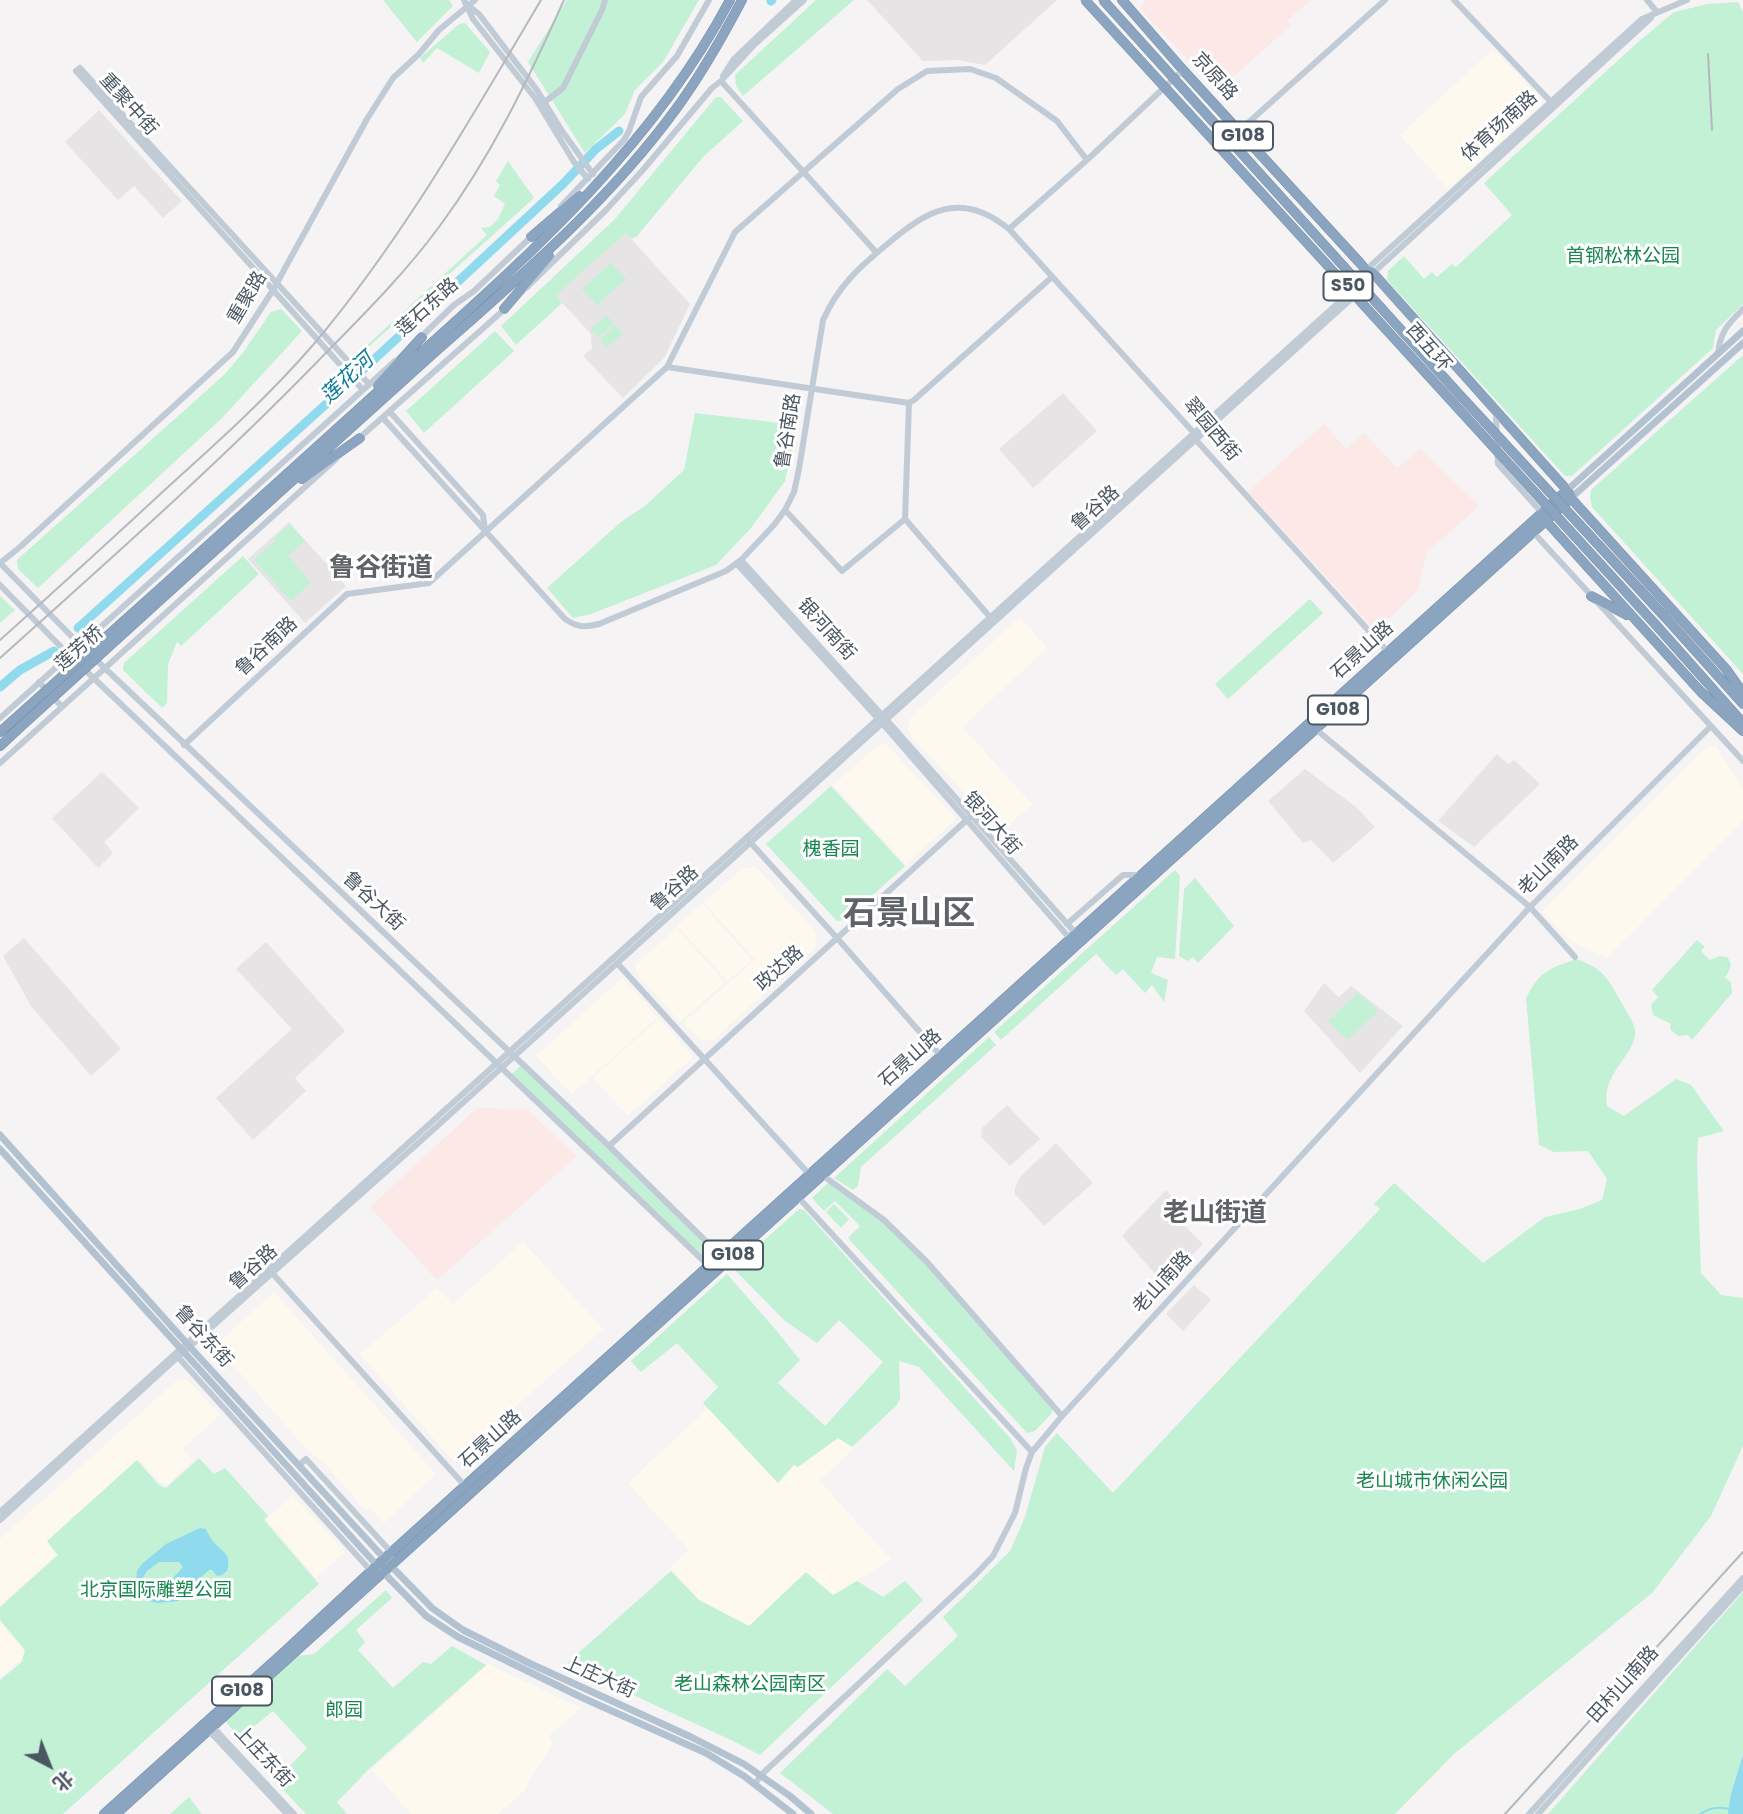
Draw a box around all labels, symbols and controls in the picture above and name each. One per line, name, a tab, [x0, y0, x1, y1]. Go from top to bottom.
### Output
street label: 京原路	[1186, 48, 1242, 106]
street label: 重聚中街	[94, 69, 162, 141]
street label: 体育场南路	[1457, 87, 1543, 167]
road number: G108	[1213, 121, 1273, 150]
park label: 首钢松林公园	[1566, 246, 1680, 268]
street label: 重聚路	[224, 268, 272, 328]
road number: S50	[1324, 272, 1372, 300]
street label: 莲石东路	[392, 274, 464, 342]
street label: 西五环	[1400, 319, 1456, 377]
water label: 莲花河	[316, 348, 380, 410]
street label: 鲁谷南路	[772, 392, 806, 470]
street label: 翠园西街	[1178, 394, 1244, 466]
street label: 鲁谷路	[1067, 481, 1125, 537]
district label: 鲁谷街道	[329, 553, 433, 585]
street label: 银河南街	[792, 594, 860, 666]
street label: 鲁谷南路	[231, 613, 303, 681]
street label: 石景山路	[1327, 617, 1399, 685]
street label: 莲芳桥	[51, 621, 109, 677]
road number: G108	[1308, 696, 1368, 724]
street label: 银河大街	[957, 788, 1025, 860]
street label: 老山南路	[1514, 831, 1584, 901]
park label: 槐香园	[803, 839, 859, 861]
street label: 鲁谷路	[646, 861, 704, 917]
street label: 鲁谷大街	[337, 868, 409, 936]
district label: 石景山区	[843, 896, 975, 936]
street label: 政达路	[751, 941, 809, 997]
street label: 石景山路	[875, 1025, 947, 1093]
district label: 老山街道	[1163, 1198, 1267, 1230]
street label: 鲁谷路	[225, 1240, 283, 1296]
road number: G108	[703, 1240, 763, 1270]
street label: 老山南路	[1129, 1247, 1197, 1319]
street label: 鲁谷东街	[169, 1301, 237, 1373]
street label: 石景山路	[455, 1406, 527, 1474]
park label: 老山城市休闲公园	[1356, 1471, 1508, 1493]
park label: 北京国际雕塑公园	[80, 1580, 232, 1602]
street label: 田村山南路	[1584, 1642, 1664, 1728]
street label: 上庄大街	[560, 1652, 638, 1704]
park label: 老山森林公园南区	[674, 1674, 826, 1696]
road number: G108	[212, 1676, 272, 1706]
park label: 郎园	[325, 1700, 363, 1722]
street label: 上庄东街	[229, 1721, 297, 1793]
north arrow	[14, 1730, 84, 1800]
text: 北	[47, 1765, 79, 1797]

